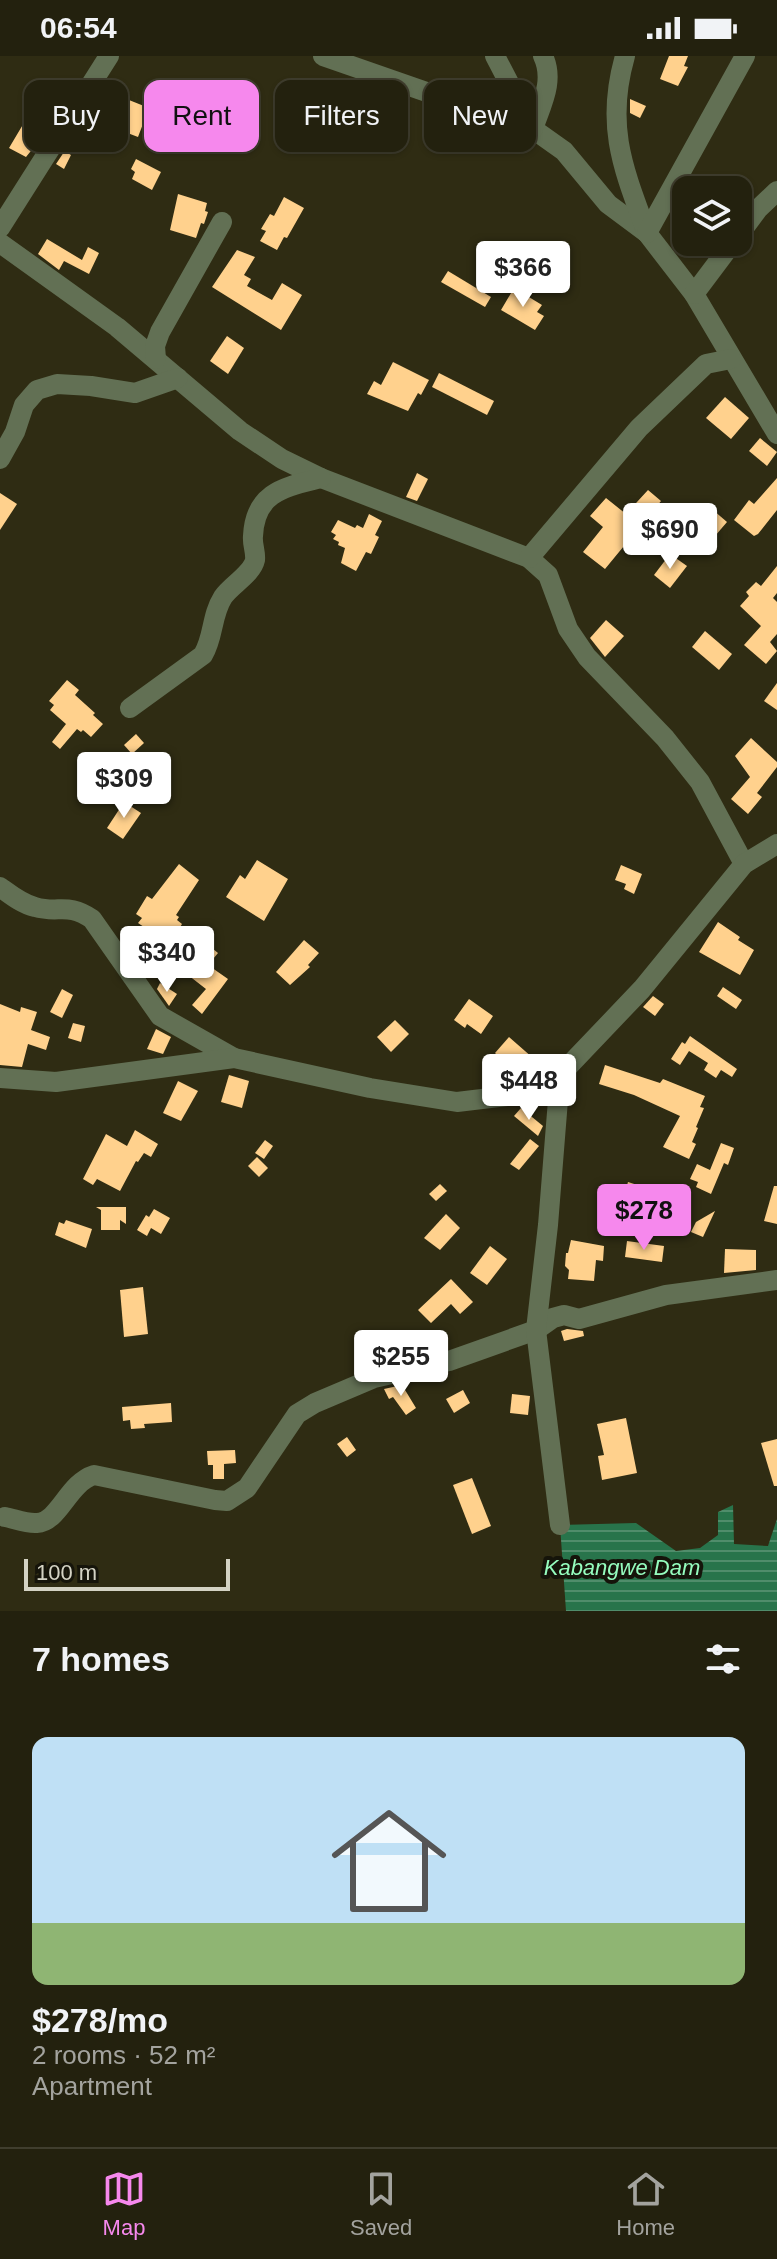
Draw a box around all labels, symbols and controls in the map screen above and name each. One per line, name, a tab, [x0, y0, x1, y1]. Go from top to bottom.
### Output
text: 06:54	[40, 11, 117, 44]
chip: Buy	[24, 80, 128, 152]
chip: Rent	[144, 80, 259, 152]
chip: Filters	[275, 80, 408, 152]
chip: New	[424, 80, 536, 152]
map controls	[672, 176, 752, 256]
button: layers	[672, 176, 752, 256]
pin: $366	[476, 241, 570, 309]
text: $366	[494, 252, 552, 282]
pin: $690	[623, 503, 717, 571]
text: $690	[641, 514, 699, 544]
pin: $309	[77, 752, 171, 820]
text: $309	[95, 763, 153, 793]
pin: $340	[120, 926, 214, 994]
text: $340	[138, 937, 196, 967]
pin: $448	[482, 1054, 576, 1122]
text: $448	[500, 1065, 558, 1095]
pin: $278	[597, 1184, 691, 1252]
text: $278	[615, 1195, 673, 1225]
pin: $255	[354, 1330, 448, 1398]
text: $255	[372, 1341, 430, 1371]
scale bar	[24, 1555, 230, 1591]
water label: Kabangwe Dam	[544, 1555, 700, 1580]
text: 100 m	[36, 1560, 97, 1585]
icon: filters	[701, 1637, 745, 1681]
text: 7 homes	[32, 1640, 170, 1678]
icon: home	[317, 1789, 461, 1933]
text: $278/mo	[32, 2001, 168, 2039]
text: 2 rooms · 52 m²	[32, 2040, 216, 2070]
text: Apartment	[32, 2071, 152, 2101]
tab: Map	[102, 2167, 146, 2241]
tab: Saved	[350, 2167, 412, 2241]
tab: Home	[616, 2167, 675, 2241]

